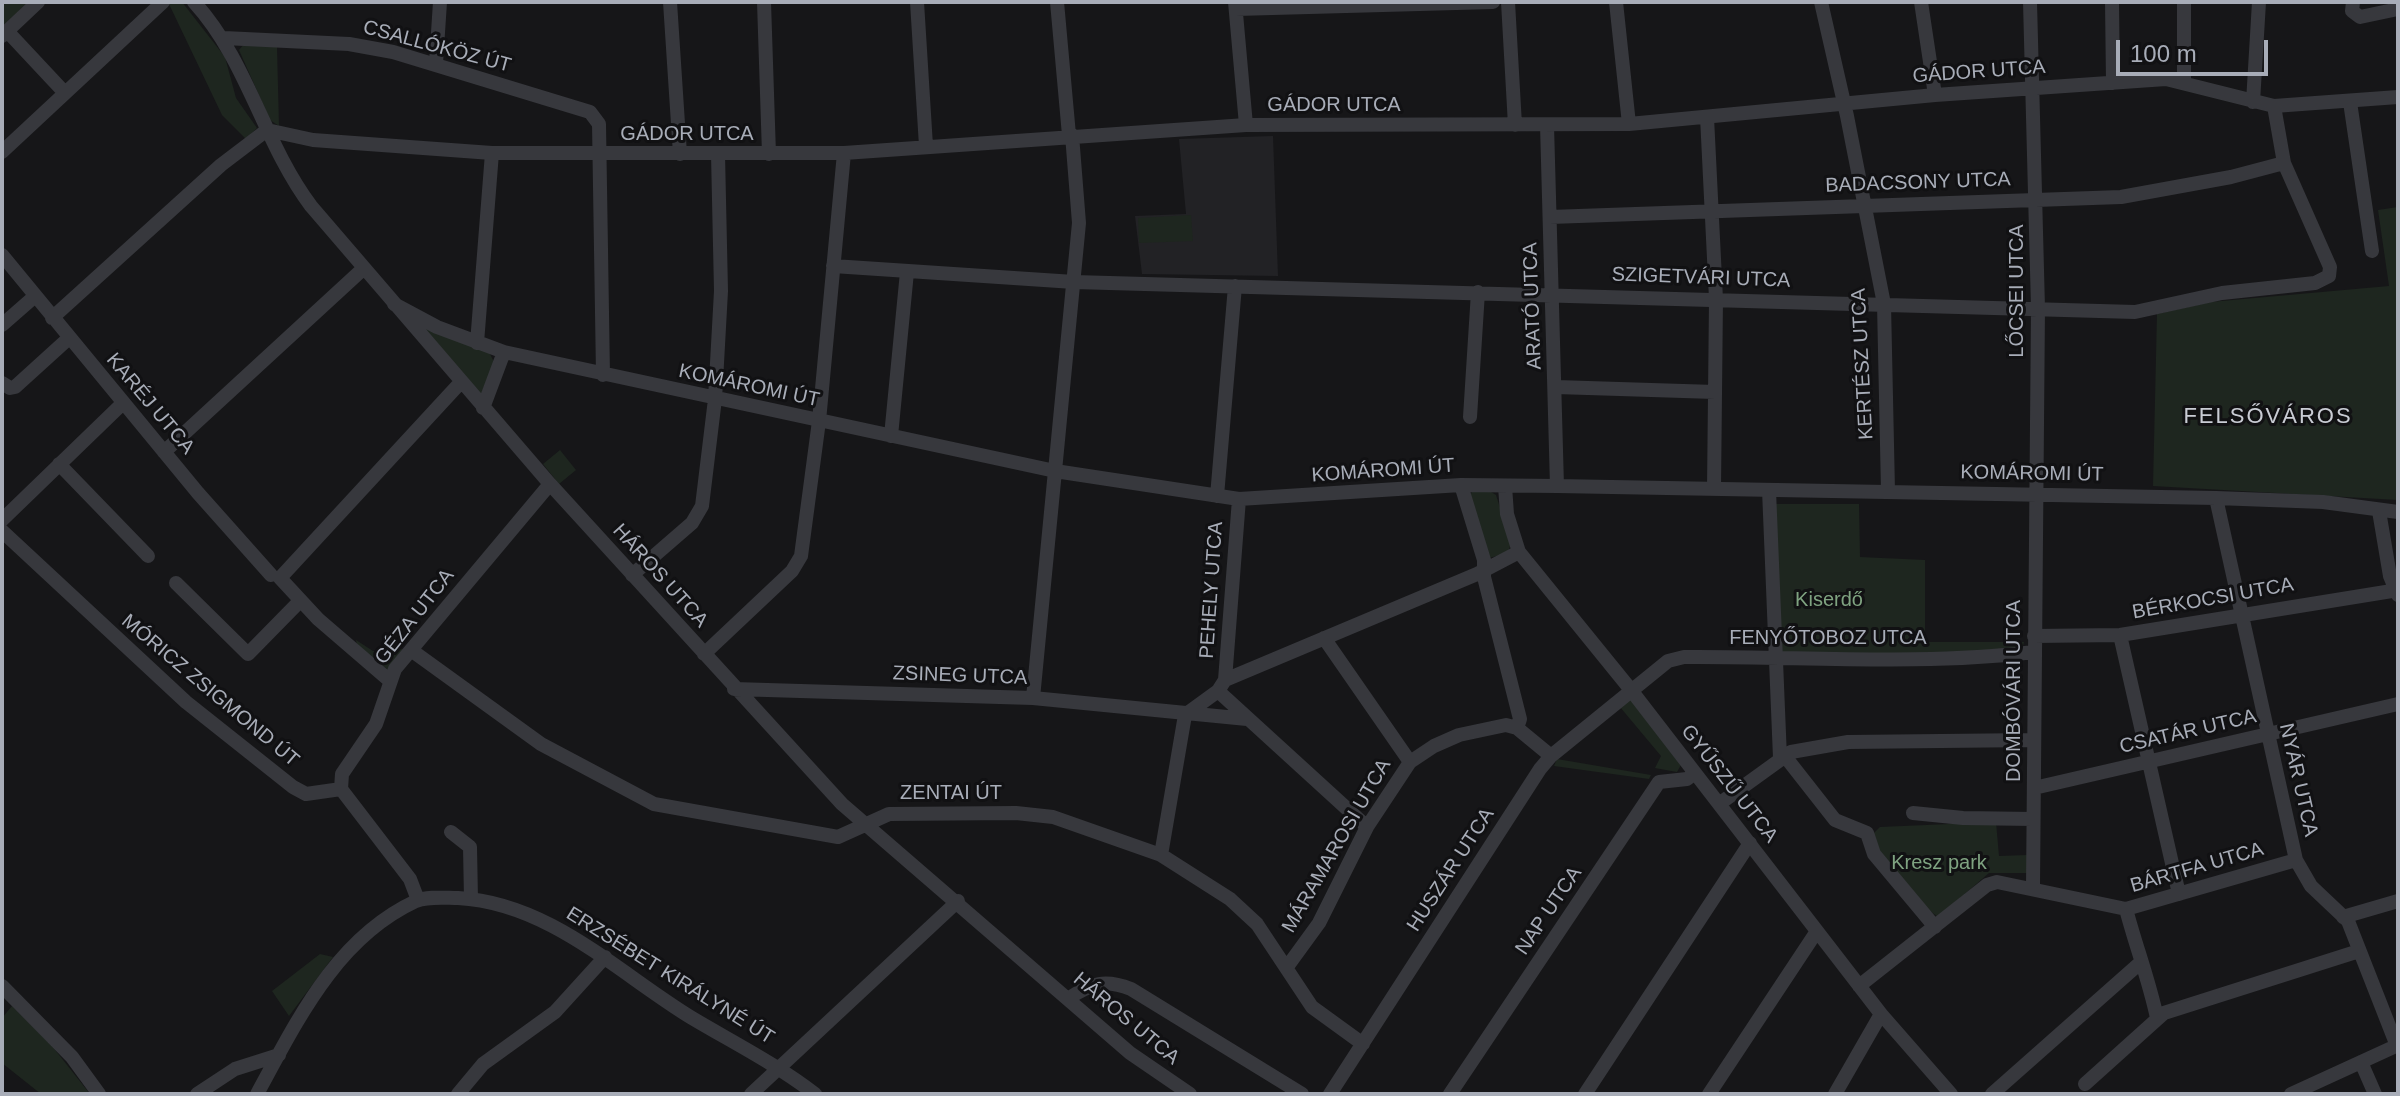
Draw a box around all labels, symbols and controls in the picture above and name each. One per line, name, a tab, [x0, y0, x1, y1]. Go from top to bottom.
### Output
street label: CSALLÓKÖZ ÚT	[360, 16, 514, 78]
scale bar	[2120, 24, 2272, 74]
text: 100 m	[2130, 40, 2197, 67]
street label: GÁDOR UTCA	[1912, 55, 2046, 89]
street label: GÁDOR UTCA	[1267, 93, 1401, 117]
street label: GÁDOR UTCA	[620, 122, 754, 146]
street label: BADACSONY UTCA	[1825, 168, 2011, 198]
street label: LŐCSEI UTCA	[2005, 224, 2029, 358]
street label: ARATÓ UTCA	[1519, 242, 1547, 370]
street label: SZIGETVÁRI UTCA	[1611, 263, 1791, 293]
street label: KERTÉSZ UTCA	[1847, 288, 1879, 440]
street label: KARÉJ UTCA	[101, 349, 199, 459]
street label: KOMÁROMI ÚT	[676, 359, 822, 413]
district label: FELSŐVÁROS	[2183, 404, 2353, 430]
street label: KOMÁROMI ÚT	[1311, 454, 1455, 488]
street label: KOMÁROMI ÚT	[1960, 461, 2104, 487]
street label: HÁROS UTCA	[607, 519, 713, 633]
street label: PEHELY UTCA	[1195, 521, 1229, 659]
street label: GÉZA UTCA	[370, 565, 460, 669]
street label: BÉRKOCSI UTCA	[2130, 573, 2296, 625]
park label: Kiserdő	[1795, 588, 1863, 612]
street label: DOMBÓVÁRI UTCA	[2002, 600, 2026, 782]
street label: MÓRICZ ZSIGMOND ÚT	[116, 610, 304, 772]
street label: FENYŐTOBOZ UTCA	[1729, 626, 1927, 650]
street label: ZSINEG UTCA	[892, 662, 1028, 690]
street label: CSATÁR UTCA	[2117, 705, 2259, 759]
street label: GYŰSZŰ UTCA	[1675, 720, 1783, 848]
street label: NYÁR UTCA	[2273, 721, 2323, 839]
street label: MÁRAMAROSI UTCA	[1277, 755, 1397, 937]
street label: ZENTAI ÚT	[900, 781, 1002, 805]
street label: HUSZÁR UTCA	[1402, 804, 1500, 936]
street label: BÁRTFA UTCA	[2128, 838, 2266, 898]
park label: Kresz park	[1891, 851, 1987, 875]
street label: NAP UTCA	[1511, 862, 1587, 960]
street label: ERZSÉBET KIRÁLYNÉ ÚT	[562, 902, 778, 1050]
street label: HÁROS UTCA	[1068, 968, 1184, 1070]

